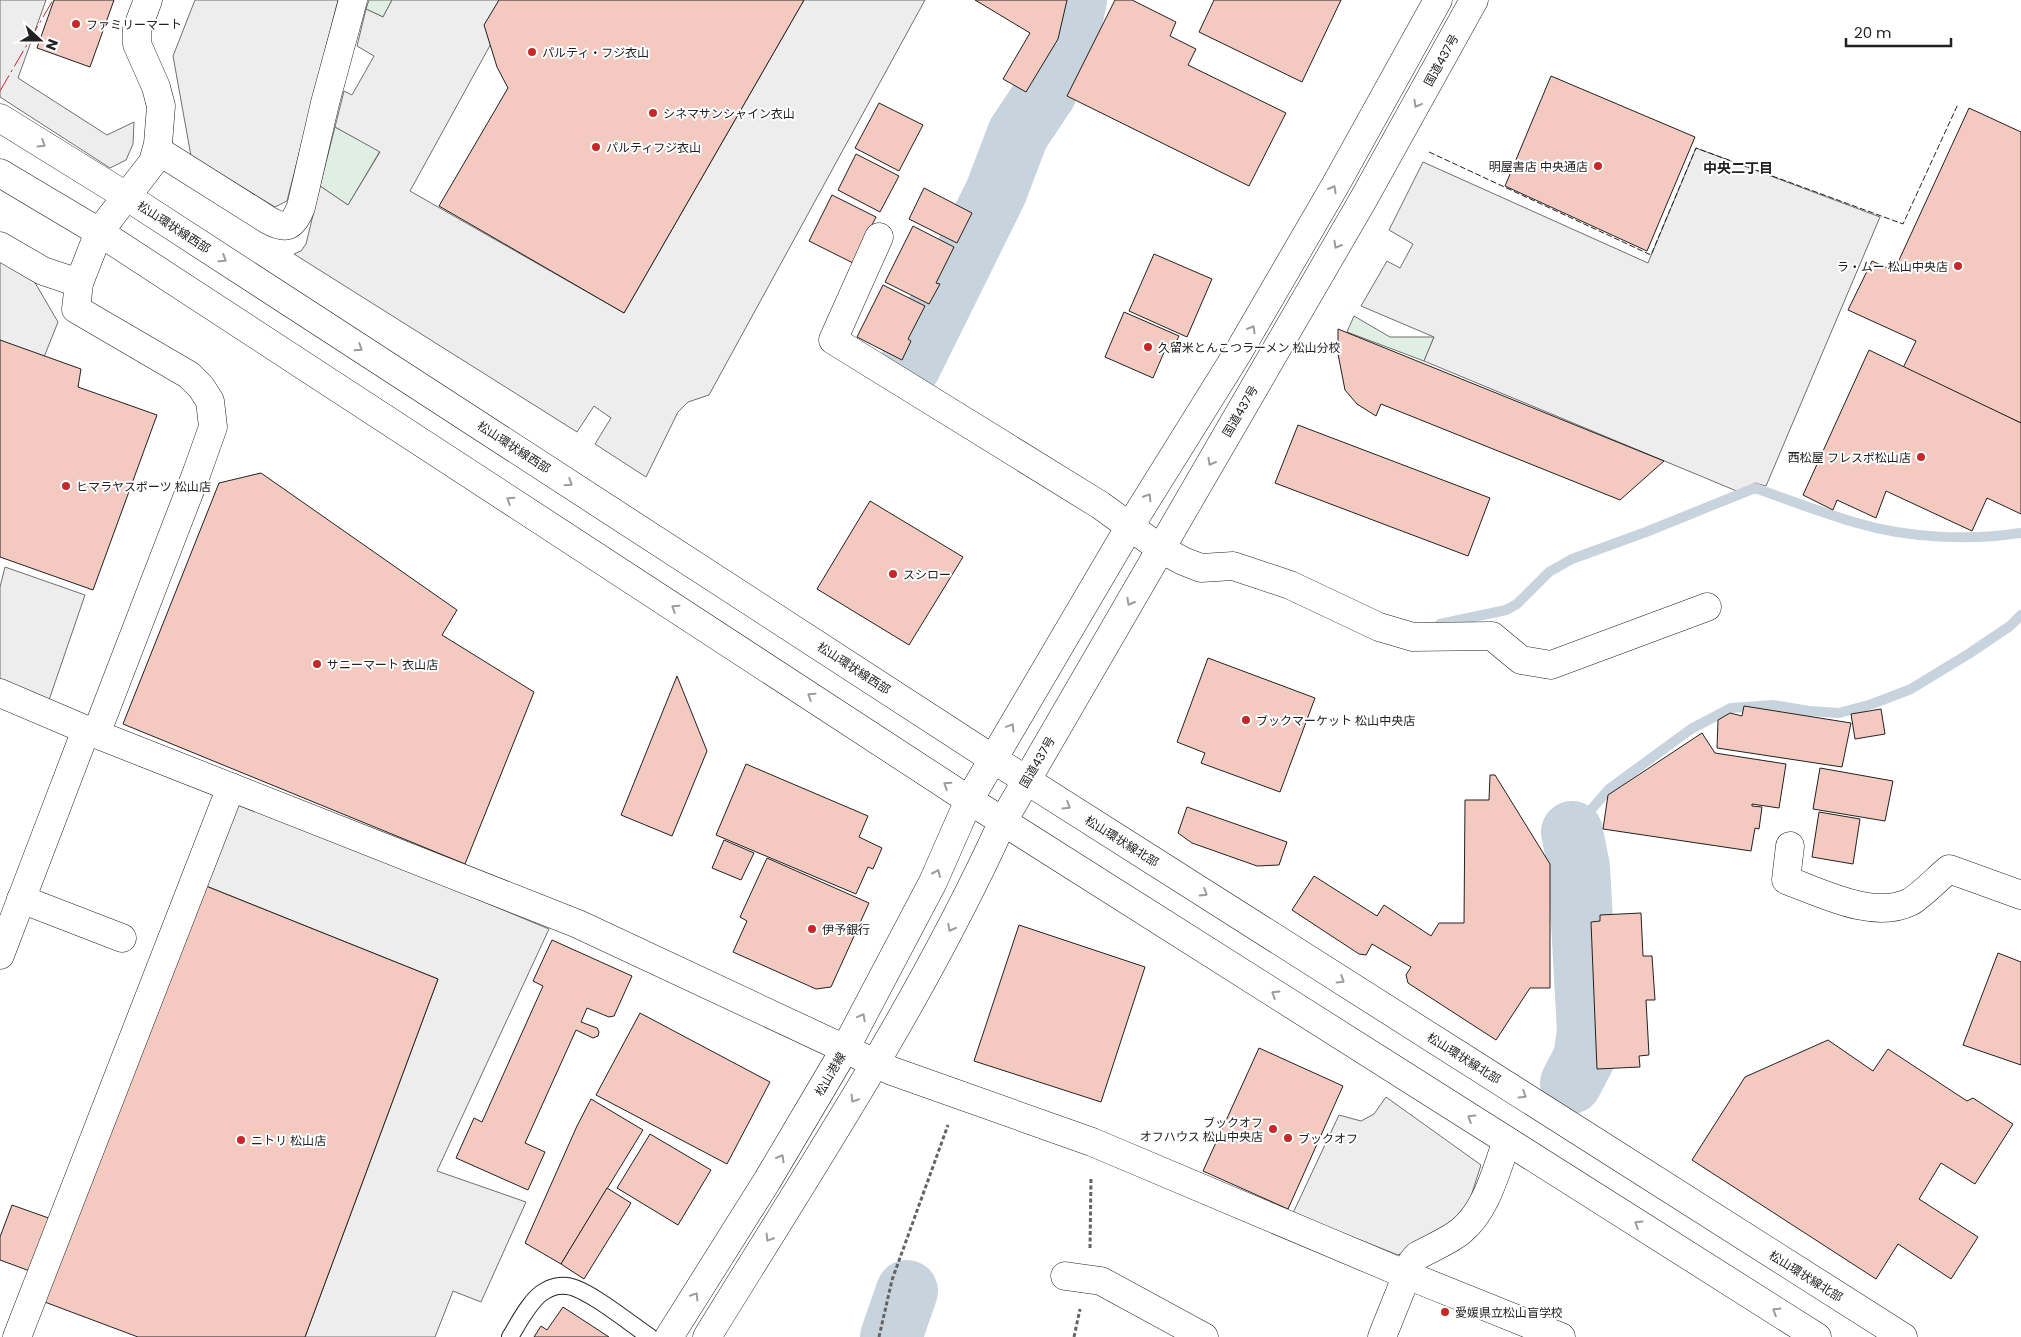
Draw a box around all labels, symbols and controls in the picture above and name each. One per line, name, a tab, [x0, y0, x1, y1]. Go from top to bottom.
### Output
north arrow	[15, 15, 65, 65]
scale bar	[1846, 15, 1951, 47]
place label: ファミリーマート	[86, 16, 182, 33]
marker: ファミリーマート	[70, 18, 82, 30]
text: 20 m	[1854, 22, 1892, 43]
street label: 国道437号	[1420, 31, 1462, 89]
text: N	[41, 36, 63, 53]
place label: パルティ・フジ衣山	[542, 44, 649, 61]
marker: パルティ・フジ衣山	[526, 46, 538, 58]
one-way arrow	[1413, 98, 1423, 107]
place label: シネマサンシャイン衣山	[663, 105, 795, 122]
marker: シネマサンシャイン衣山	[647, 107, 659, 119]
one-way arrow	[36, 138, 45, 147]
place label: パルティフジ衣山	[606, 139, 701, 156]
marker: パルティフジ衣山	[590, 141, 602, 153]
place label: 明屋書店 中央通店	[1489, 158, 1588, 175]
district label: 中央二丁目	[1703, 158, 1773, 178]
marker: 明屋書店 中央通店	[1592, 160, 1604, 172]
one-way arrow	[1327, 185, 1337, 194]
street label: 松山環状線西部	[134, 197, 214, 257]
one-way arrow	[1333, 240, 1343, 249]
one-way arrow	[217, 253, 227, 262]
place label: ラ・ムー 松山中央店	[1837, 258, 1948, 275]
marker: ラ・ムー 松山中央店	[1952, 260, 1964, 272]
one-way arrow	[1245, 326, 1255, 335]
place label: 久留米とんこつラーメン 松山分校	[1158, 339, 1341, 356]
one-way arrow	[354, 341, 363, 351]
marker: 久留米とんこつラーメン 松山分校	[1142, 341, 1154, 353]
street label: 国道437号	[1218, 382, 1262, 440]
street label: 松山環状線西部	[474, 417, 554, 477]
place label: 西松屋 フレスポ松山店	[1788, 449, 1911, 466]
marker: 西松屋 フレスポ松山店	[1915, 451, 1927, 463]
one-way arrow	[1208, 456, 1218, 465]
one-way arrow	[564, 477, 573, 486]
place label: ヒマラヤスポーツ 松山店	[76, 478, 211, 495]
marker: ヒマラヤスポーツ 松山店	[60, 480, 72, 492]
one-way arrow	[1142, 494, 1151, 503]
one-way arrow	[506, 497, 515, 506]
place label: スシロー	[903, 566, 951, 583]
marker: スシロー	[887, 568, 899, 580]
one-way arrow	[1126, 597, 1136, 606]
one-way arrow	[671, 605, 681, 614]
street label: 松山環状線西部	[814, 638, 894, 698]
place label: サニーマート 衣山店	[327, 656, 438, 673]
marker: サニーマート 衣山店	[311, 658, 323, 670]
one-way arrow	[808, 693, 817, 703]
place label: ブックマーケット 松山中央店	[1256, 712, 1415, 729]
marker: ブックマーケット 松山中央店	[1240, 714, 1252, 726]
one-way arrow	[1005, 724, 1015, 733]
street label: 国道437号	[1015, 733, 1059, 791]
one-way arrow	[944, 782, 953, 791]
one-way arrow	[1061, 800, 1071, 809]
street label: 松山環状線北部	[1082, 812, 1162, 870]
one-way arrow	[931, 869, 942, 878]
one-way arrow	[1199, 887, 1208, 896]
place label: 伊予銀行	[822, 921, 870, 938]
one-way arrow	[947, 922, 957, 931]
marker: 伊予銀行	[806, 923, 818, 935]
one-way arrow	[1336, 974, 1345, 983]
one-way arrow	[1272, 990, 1281, 1000]
one-way arrow	[856, 1013, 866, 1022]
street label: 松山環状線北部	[1424, 1029, 1504, 1087]
street label: 松山港線	[811, 1049, 849, 1099]
one-way arrow	[1517, 1089, 1526, 1099]
one-way arrow	[850, 1094, 860, 1103]
place label: ブックオフ オフハウス 松山中央店	[1140, 1114, 1263, 1145]
one-way arrow	[1468, 1115, 1477, 1125]
marker: ブックオフ オフハウス 松山中央店	[1267, 1123, 1279, 1135]
place label: ブックオフ	[1298, 1130, 1358, 1147]
place label: ニトリ 松山店	[251, 1132, 326, 1149]
marker: ブックオフ	[1282, 1132, 1294, 1144]
marker: ニトリ 松山店	[235, 1134, 247, 1146]
one-way arrow	[775, 1154, 785, 1163]
one-way arrow	[1635, 1221, 1644, 1230]
one-way arrow	[765, 1232, 775, 1241]
street label: 松山環状線北部	[1766, 1247, 1846, 1305]
one-way arrow	[689, 1292, 699, 1301]
place label: 愛媛県立松山盲学校	[1455, 1304, 1563, 1321]
marker: 愛媛県立松山盲学校	[1439, 1306, 1451, 1318]
one-way arrow	[1772, 1308, 1781, 1317]

